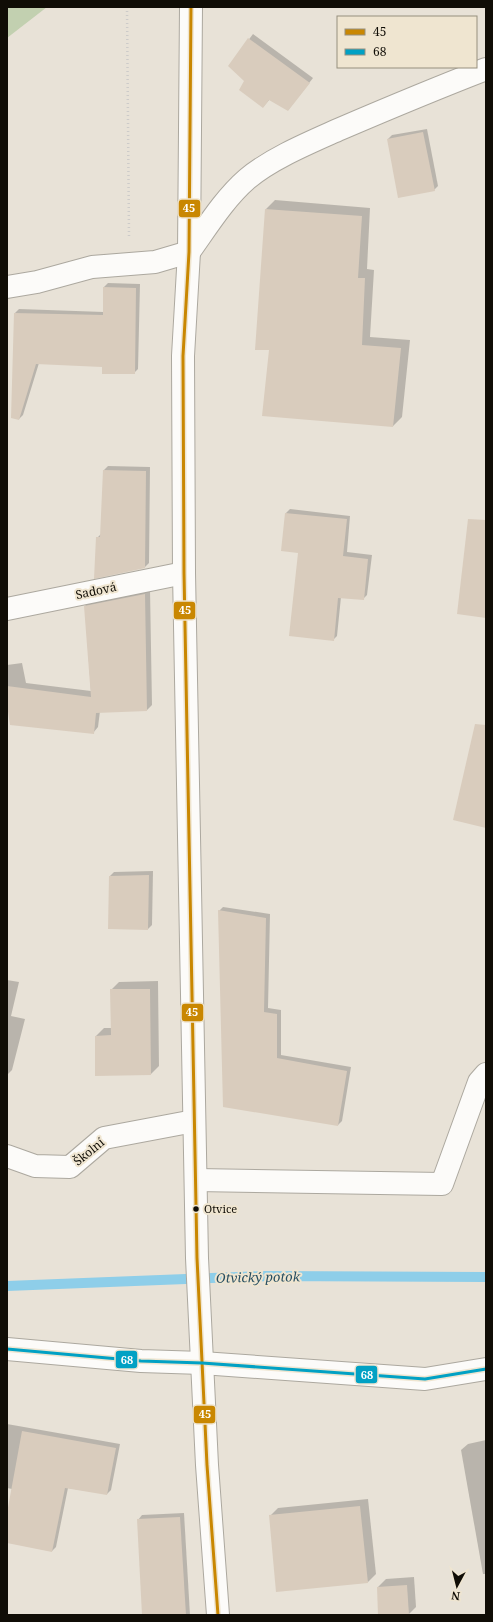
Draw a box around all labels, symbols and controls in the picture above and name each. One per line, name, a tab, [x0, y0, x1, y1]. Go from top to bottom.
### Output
legend	[337, 16, 477, 68]
text: 45	[373, 23, 386, 40]
text: 68	[373, 43, 387, 60]
line badge: 45	[178, 199, 201, 218]
text: 45	[183, 200, 195, 215]
street label: Sadová	[74, 578, 118, 603]
line badge: 45	[173, 601, 196, 620]
text: 45	[179, 602, 191, 617]
line badge: 45	[181, 1003, 204, 1022]
text: 45	[186, 1004, 198, 1019]
street label: Školní	[70, 1134, 108, 1169]
place label: Otvice	[204, 1201, 237, 1216]
marker: Otvice	[191, 1204, 201, 1214]
water label: Otvický potok	[216, 1267, 301, 1287]
line badge: 68	[115, 1350, 138, 1369]
text: 68	[121, 1352, 133, 1367]
line badge: 68	[355, 1365, 378, 1384]
text: 68	[361, 1367, 373, 1382]
line badge: 45	[193, 1405, 216, 1424]
text: 45	[199, 1406, 211, 1421]
north arrow	[437, 1566, 477, 1606]
text: N	[450, 1588, 461, 1604]

